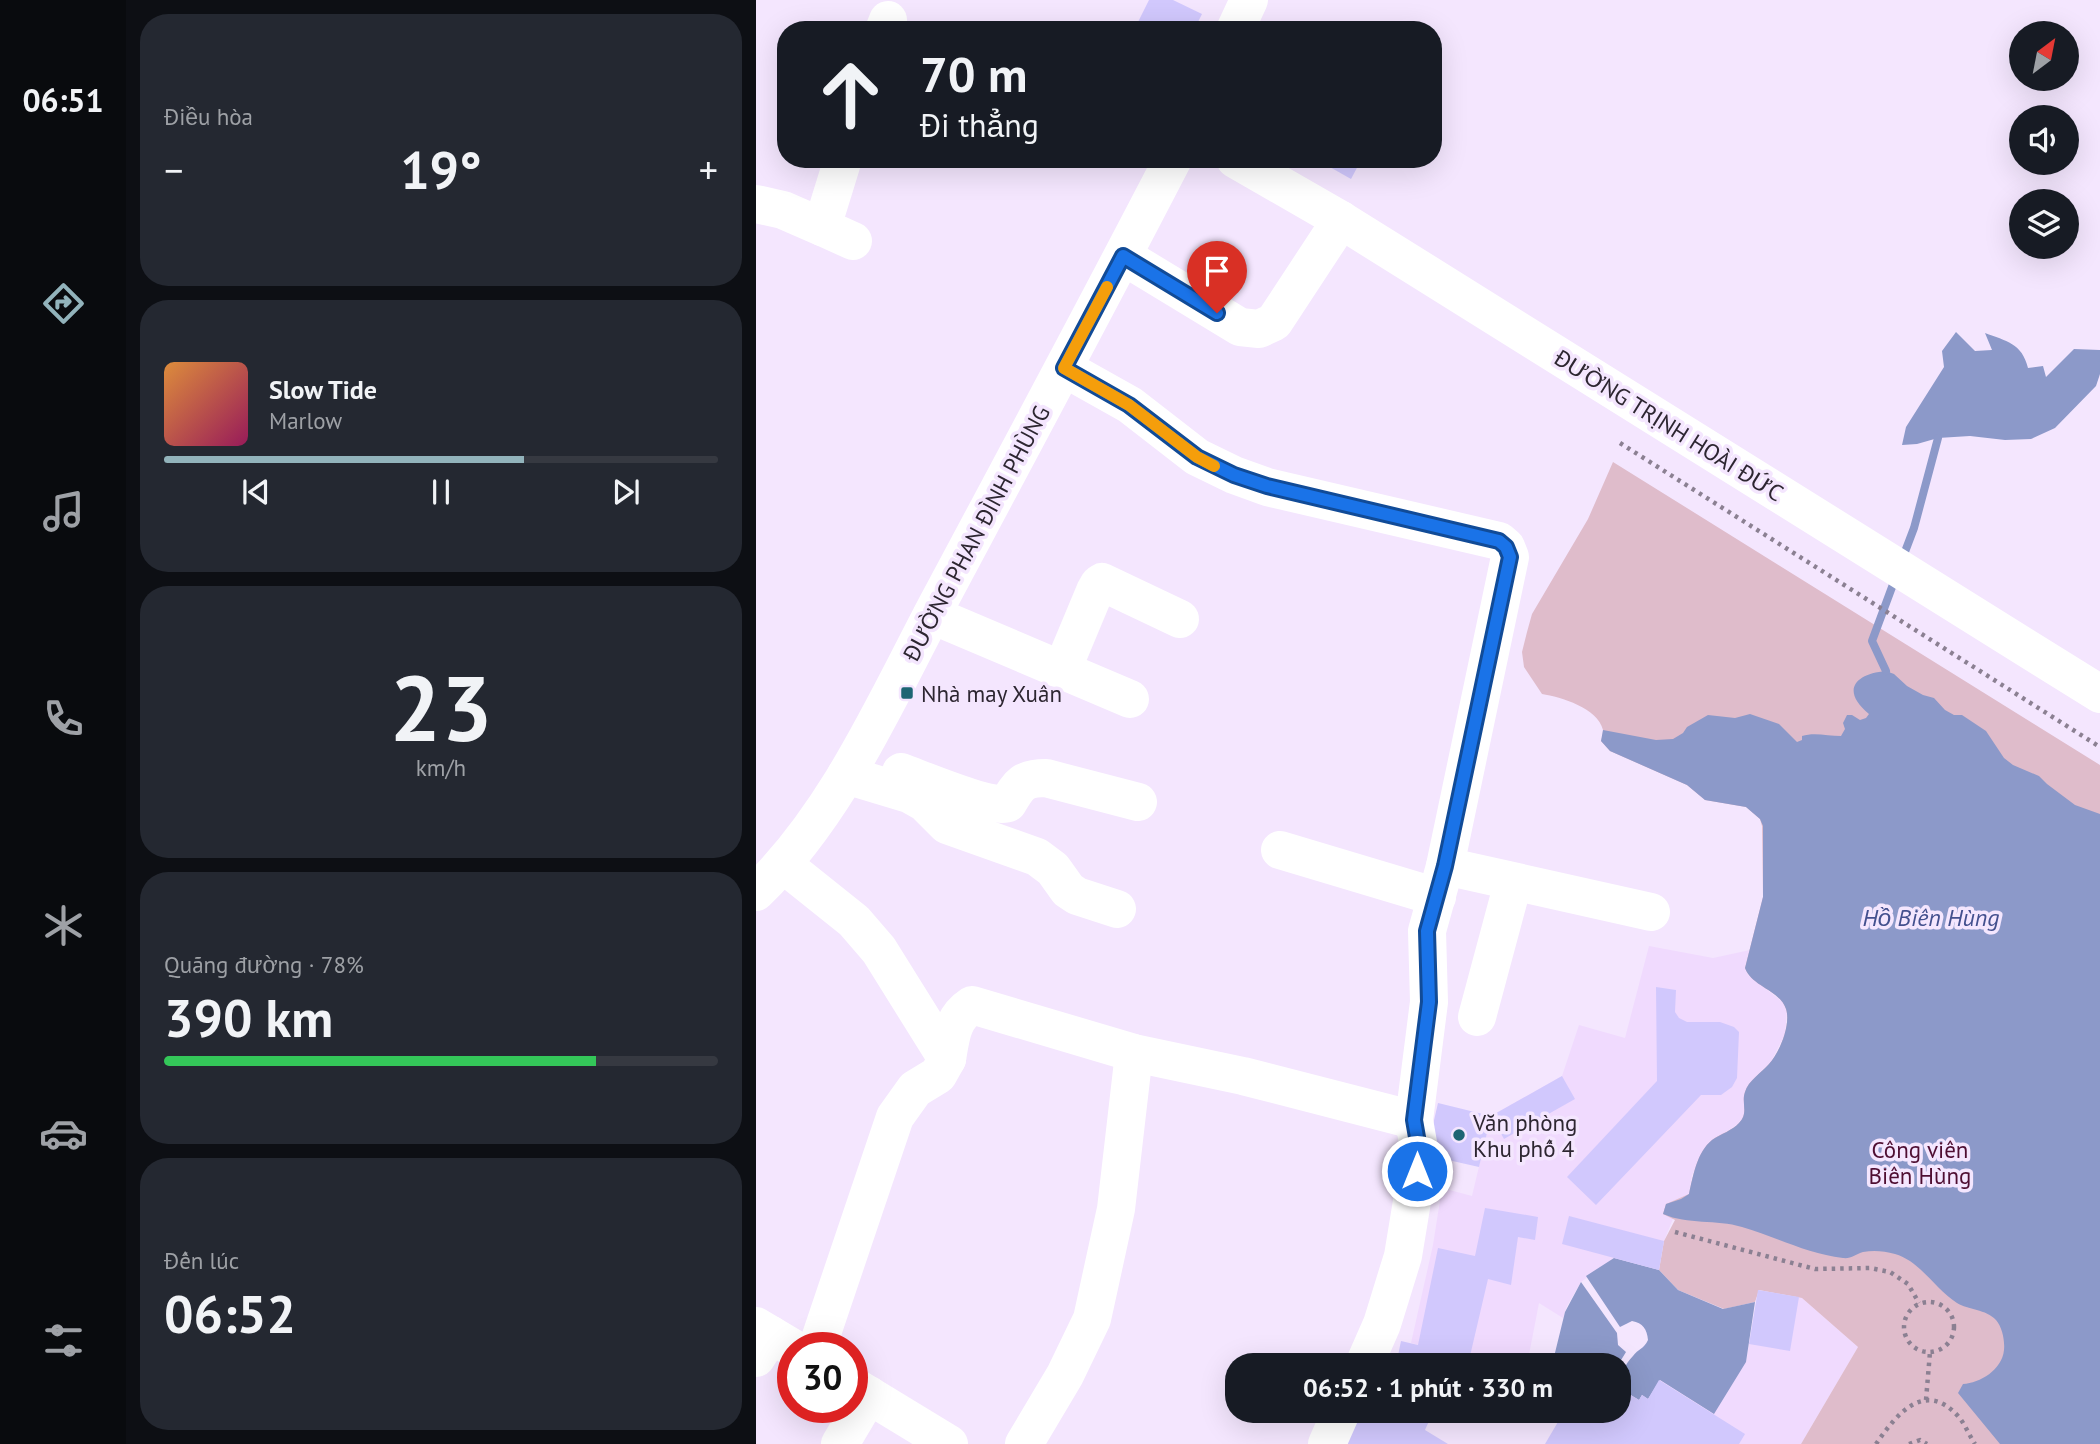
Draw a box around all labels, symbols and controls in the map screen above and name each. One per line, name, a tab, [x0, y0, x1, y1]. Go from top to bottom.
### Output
north arrow	[2009, 21, 2079, 91]
map controls	[2009, 21, 2079, 259]
text: 70 m	[920, 42, 1027, 106]
icon: ahead	[805, 49, 896, 140]
text: 06:51	[22, 79, 104, 121]
text: Điều hòa	[164, 102, 253, 131]
text: Đi thẳng	[920, 104, 1039, 146]
button: sound	[2009, 105, 2079, 175]
text: 19°	[400, 136, 482, 203]
text: −	[164, 145, 183, 194]
text: +	[699, 145, 718, 194]
button: layers	[2009, 189, 2079, 259]
pin	[1187, 241, 1247, 313]
icon: arrive	[1198, 252, 1236, 290]
icon: directions	[39, 279, 88, 328]
street label: ĐƯỜNG TRỊNH HOÀI ĐỨC	[1548, 342, 1789, 507]
text: Slow Tide	[269, 373, 377, 406]
street label: ĐƯỜNG PHAN ĐÌNH PHÙNG	[896, 400, 1056, 667]
text: Marlow	[269, 406, 342, 435]
icon: previous	[237, 473, 275, 511]
icon: pause	[422, 473, 460, 511]
icon: next	[607, 473, 645, 511]
icon: music	[39, 487, 88, 536]
text: 23	[389, 648, 493, 766]
place label: Nhà may Xuân	[921, 679, 1062, 708]
marker: Nhà may Xuân	[899, 685, 915, 701]
icon: phone	[39, 694, 88, 743]
text: km/h	[416, 753, 466, 782]
icon: climate	[39, 901, 88, 950]
water label: Hồ Biên Hùng	[1863, 902, 1999, 933]
text: Quãng đường · 78%	[164, 950, 364, 979]
text: 390 km	[164, 984, 333, 1051]
place label: Văn phòng Khu phố 4	[1472, 1108, 1577, 1163]
icon: car	[39, 1109, 88, 1158]
marker: Văn phòng Khu phố 4	[1451, 1127, 1467, 1143]
position arrow	[1380, 1134, 1454, 1208]
park label: Công viên Biên Hùng	[1869, 1135, 1971, 1190]
text: Đến lúc	[164, 1246, 239, 1275]
text: 06:52	[164, 1280, 296, 1347]
icon: filters	[39, 1316, 88, 1365]
speed limit sign: 30	[777, 1332, 868, 1423]
text: 06:52 · 1 phút · 330 m	[1303, 1371, 1553, 1404]

